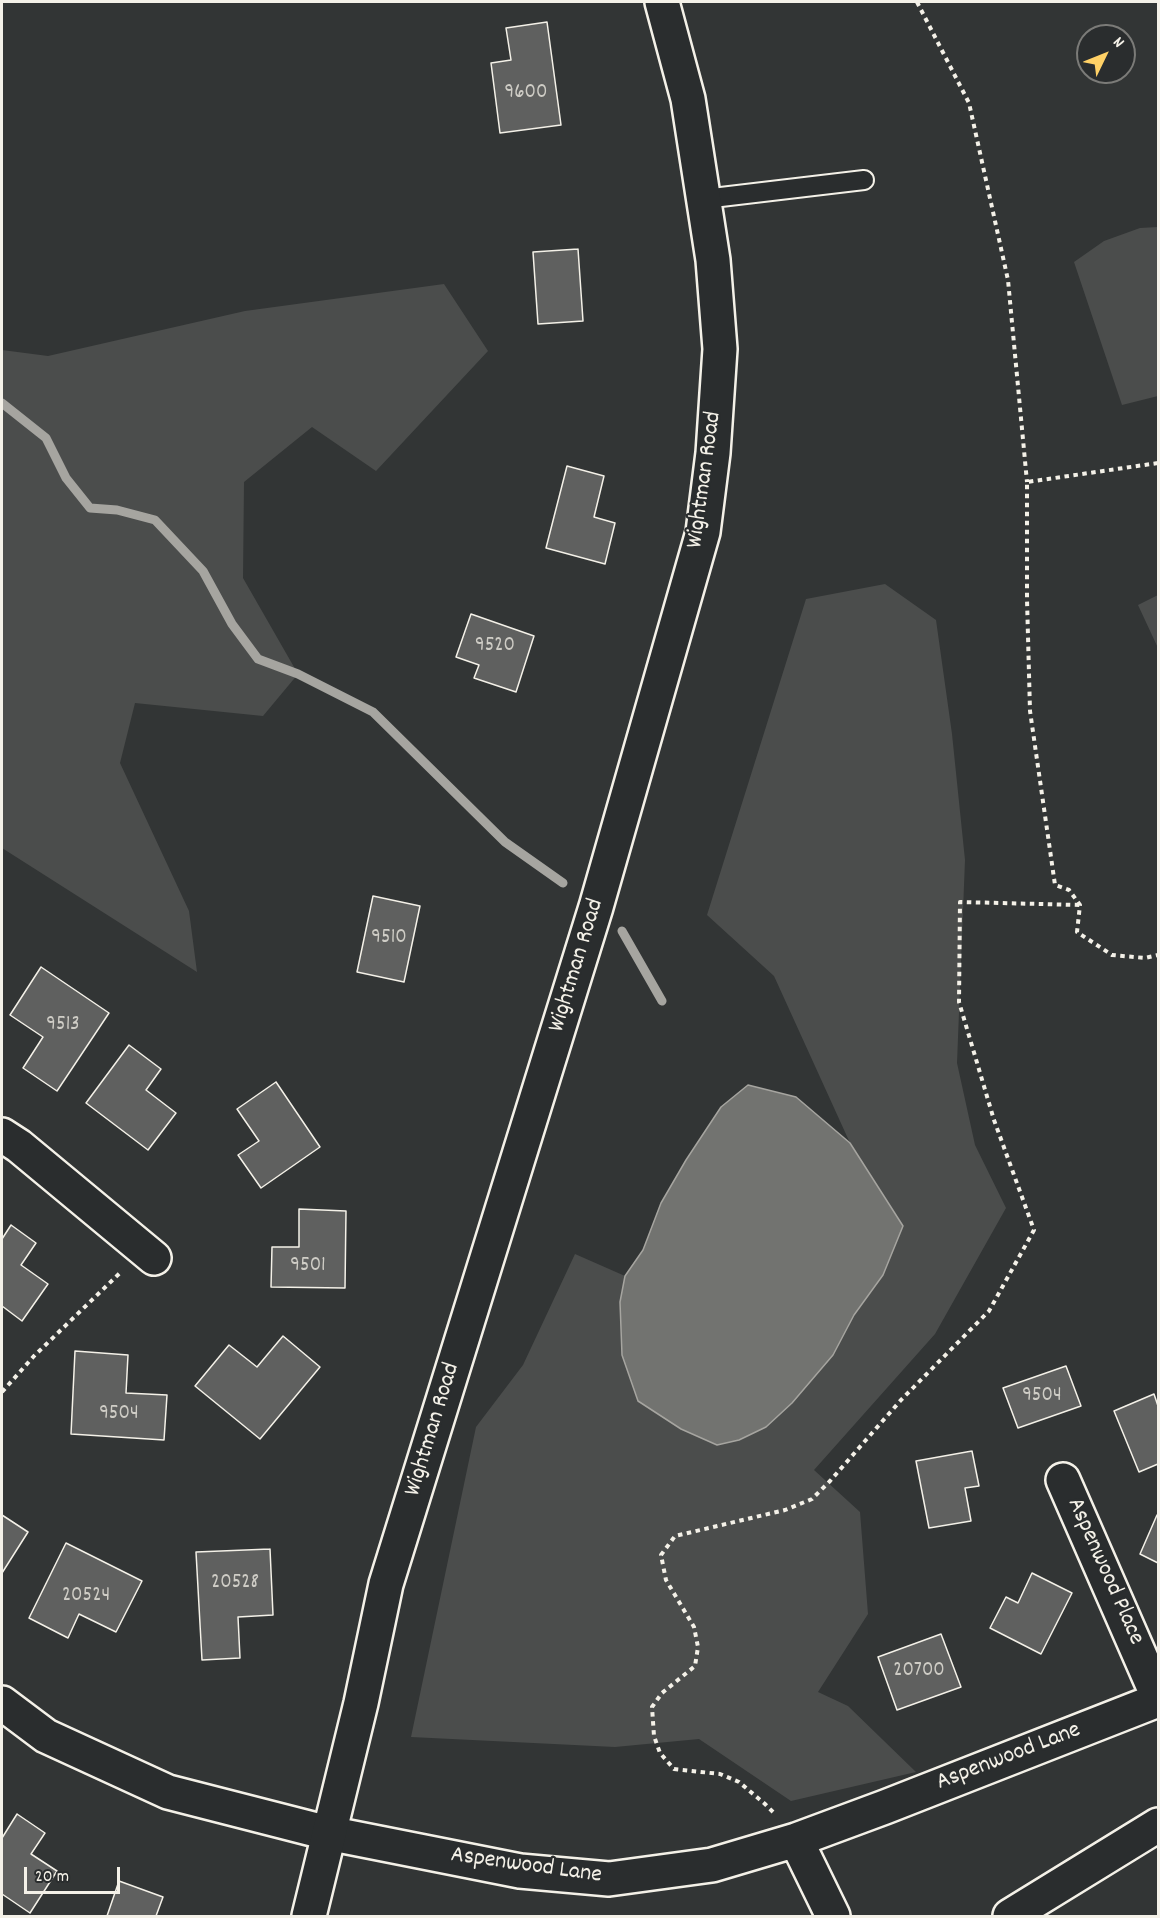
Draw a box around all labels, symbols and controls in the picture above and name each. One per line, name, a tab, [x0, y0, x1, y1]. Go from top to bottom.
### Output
north arrow	[1076, 24, 1136, 84]
text: N	[1107, 32, 1129, 53]
house number: 9600	[505, 81, 547, 107]
street label: Wightman Road	[682, 410, 730, 550]
house number: 9520	[475, 634, 515, 660]
street label: Wightman Road	[544, 896, 612, 1036]
house number: 9510	[371, 926, 407, 952]
house number: 9513	[46, 1013, 80, 1039]
house number: 9501	[290, 1254, 326, 1280]
street label: Wightman Road	[400, 1360, 468, 1500]
house number: 9504	[1022, 1384, 1062, 1410]
house number: 9504	[99, 1402, 139, 1428]
street label: Aspenwood Place	[1059, 1494, 1149, 1650]
house number: 20528	[211, 1571, 259, 1597]
house number: 20524	[62, 1584, 110, 1610]
house number: 20700	[893, 1659, 945, 1685]
street label: Aspenwood Lane	[933, 1717, 1085, 1799]
street label: Aspenwood Lane	[449, 1842, 603, 1892]
scale bar	[27, 1855, 123, 1893]
text: 20 m	[35, 1865, 69, 1890]

